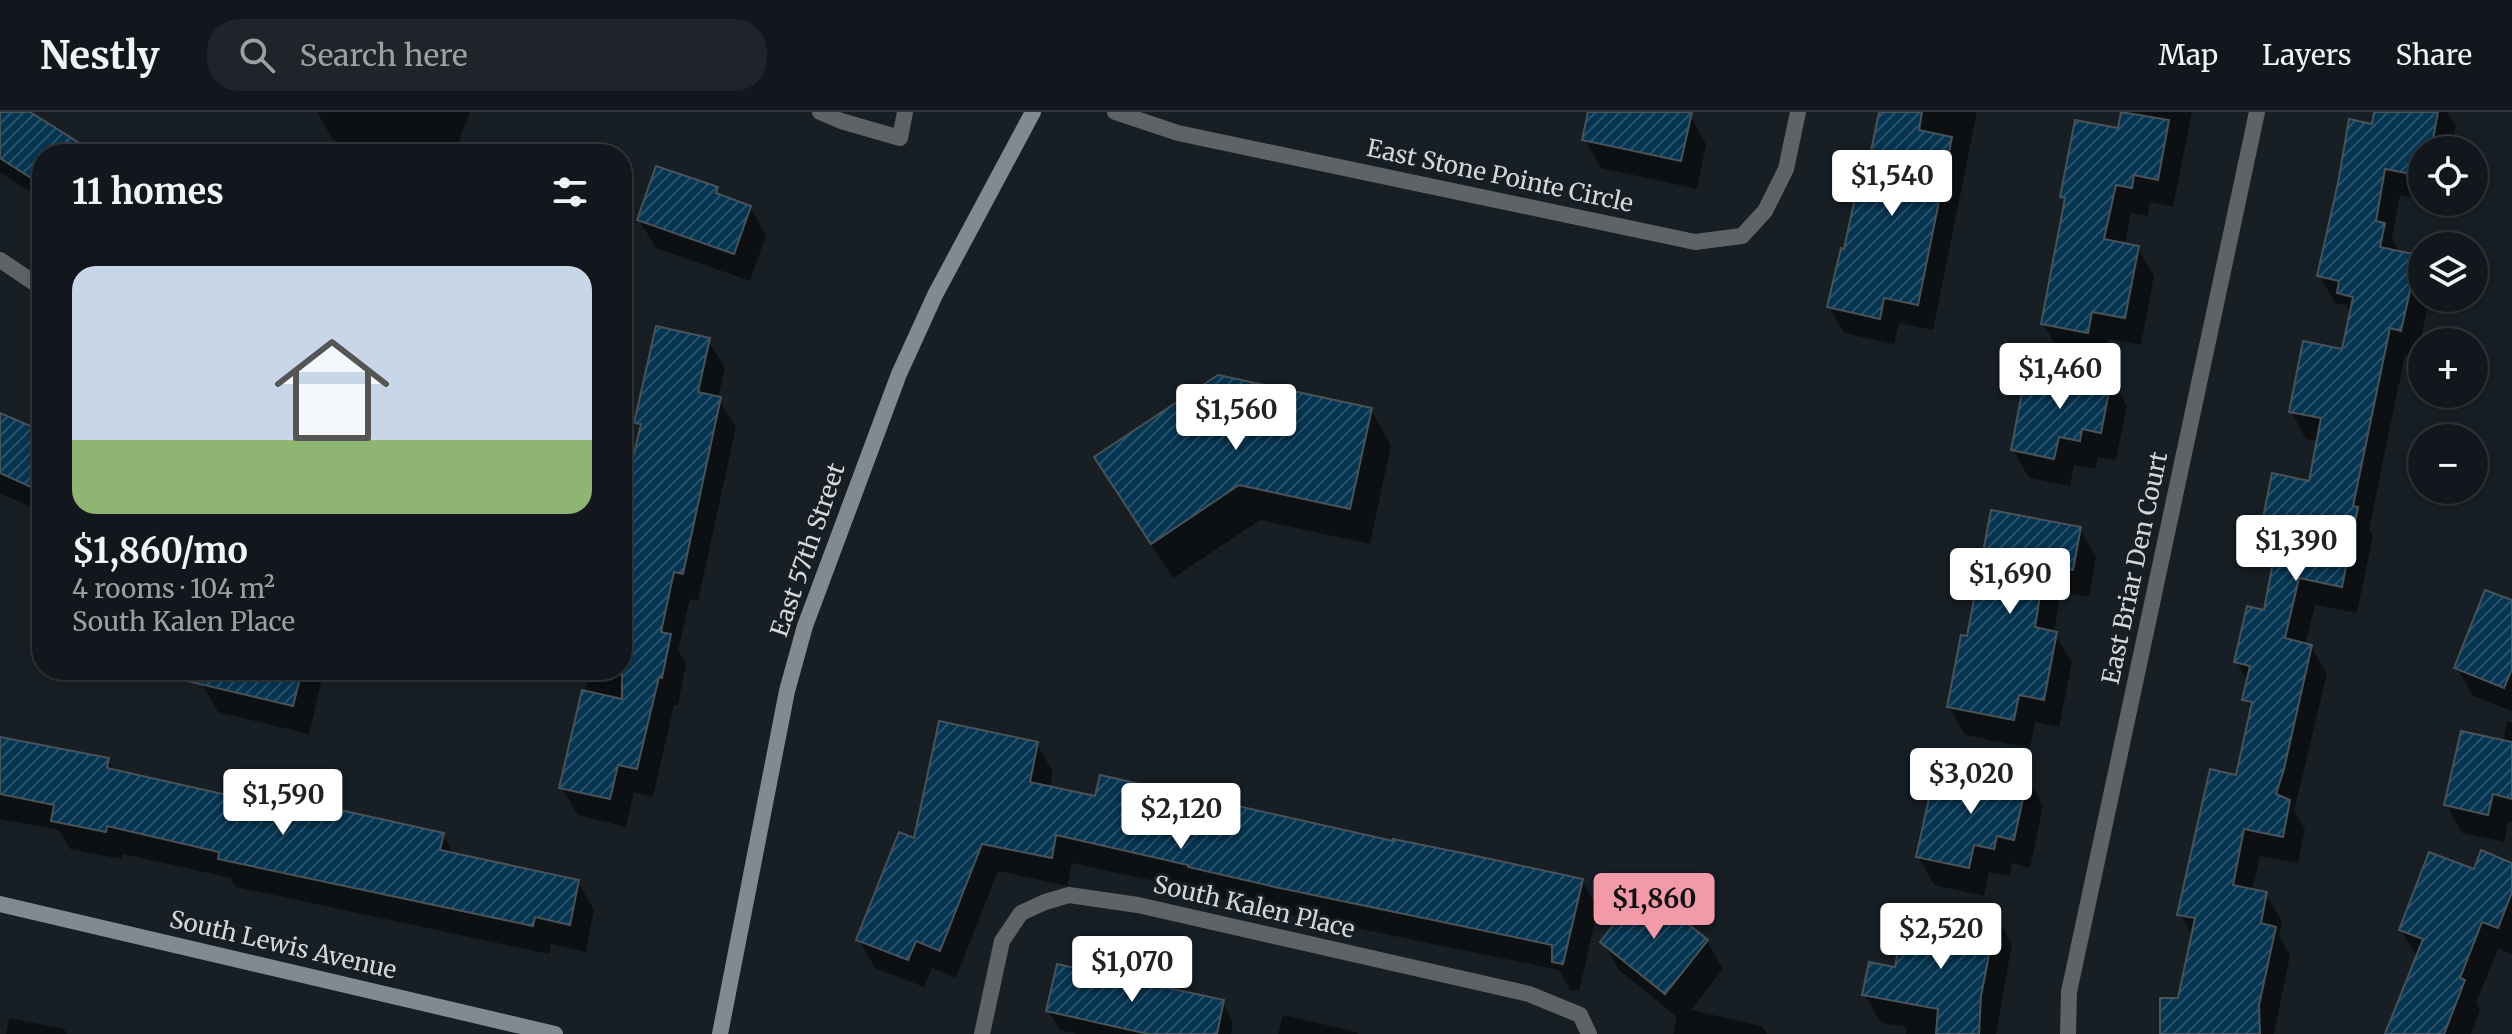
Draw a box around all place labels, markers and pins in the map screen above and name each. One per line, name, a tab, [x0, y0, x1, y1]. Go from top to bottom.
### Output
pin: $1,540	[1827, 150, 1957, 218]
pin: $1,460	[1995, 343, 2125, 411]
pin: $1,560	[1171, 384, 1301, 452]
pin: $1,390	[2231, 515, 2361, 583]
pin: $1,690	[1945, 548, 2075, 616]
pin: $3,020	[1906, 748, 2036, 816]
pin: $1,590	[218, 769, 348, 837]
pin: $2,120	[1116, 783, 1246, 851]
pin: $1,860	[1589, 873, 1719, 941]
pin: $2,520	[1876, 903, 2006, 971]
pin: $1,070	[1067, 936, 1197, 1004]

